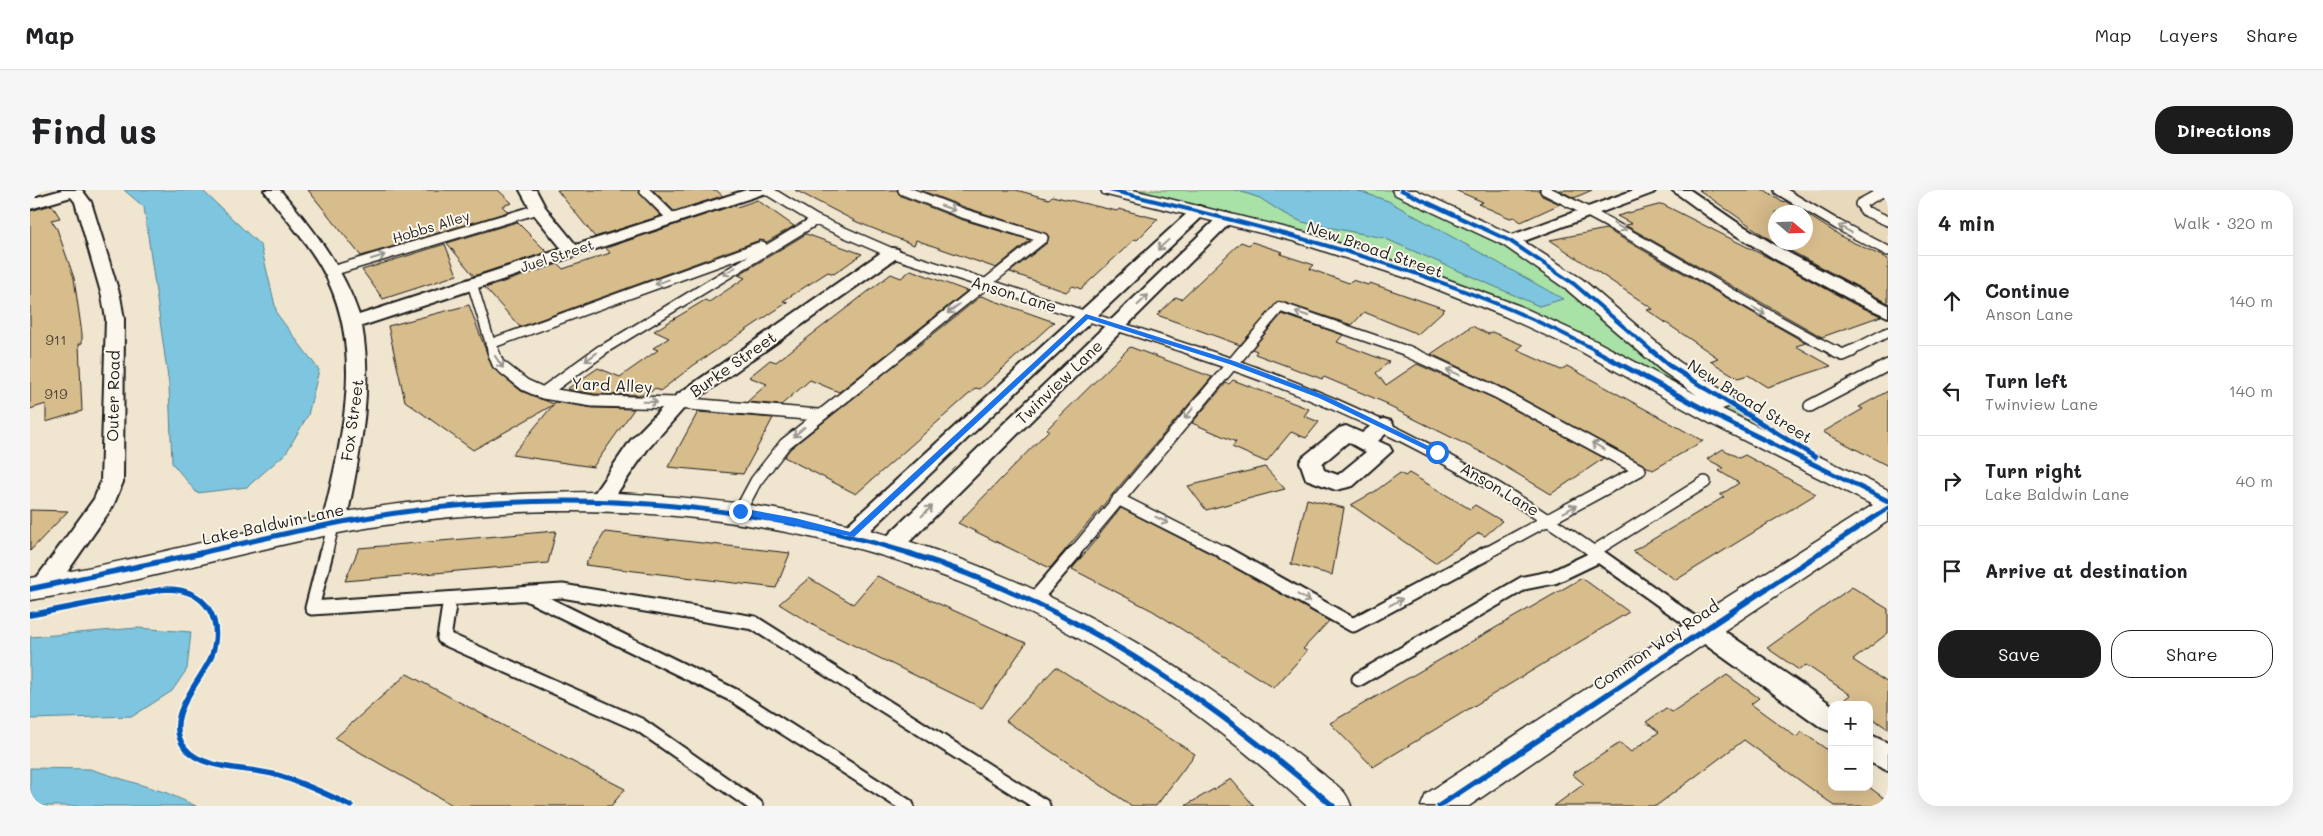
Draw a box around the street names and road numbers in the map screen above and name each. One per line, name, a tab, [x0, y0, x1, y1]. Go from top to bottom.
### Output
street label: Hobbs Alley	[390, 206, 472, 247]
street label: New Broad Street	[1304, 215, 1446, 282]
street label: Juel Street	[517, 235, 596, 276]
street label: Anson Lane	[969, 271, 1059, 316]
street label: Burke Street	[685, 326, 780, 401]
street label: Twinview Lane	[1011, 335, 1107, 428]
street label: Outer Road	[101, 350, 124, 442]
street label: New Broad Street	[1684, 354, 1816, 447]
street label: Yard Alley	[571, 372, 653, 397]
street label: Fox Street	[335, 378, 368, 462]
street label: Anson Lane	[1457, 457, 1544, 520]
street label: Lake Baldwin Lane	[200, 498, 346, 549]
street label: Common Way Road	[1589, 595, 1723, 694]

